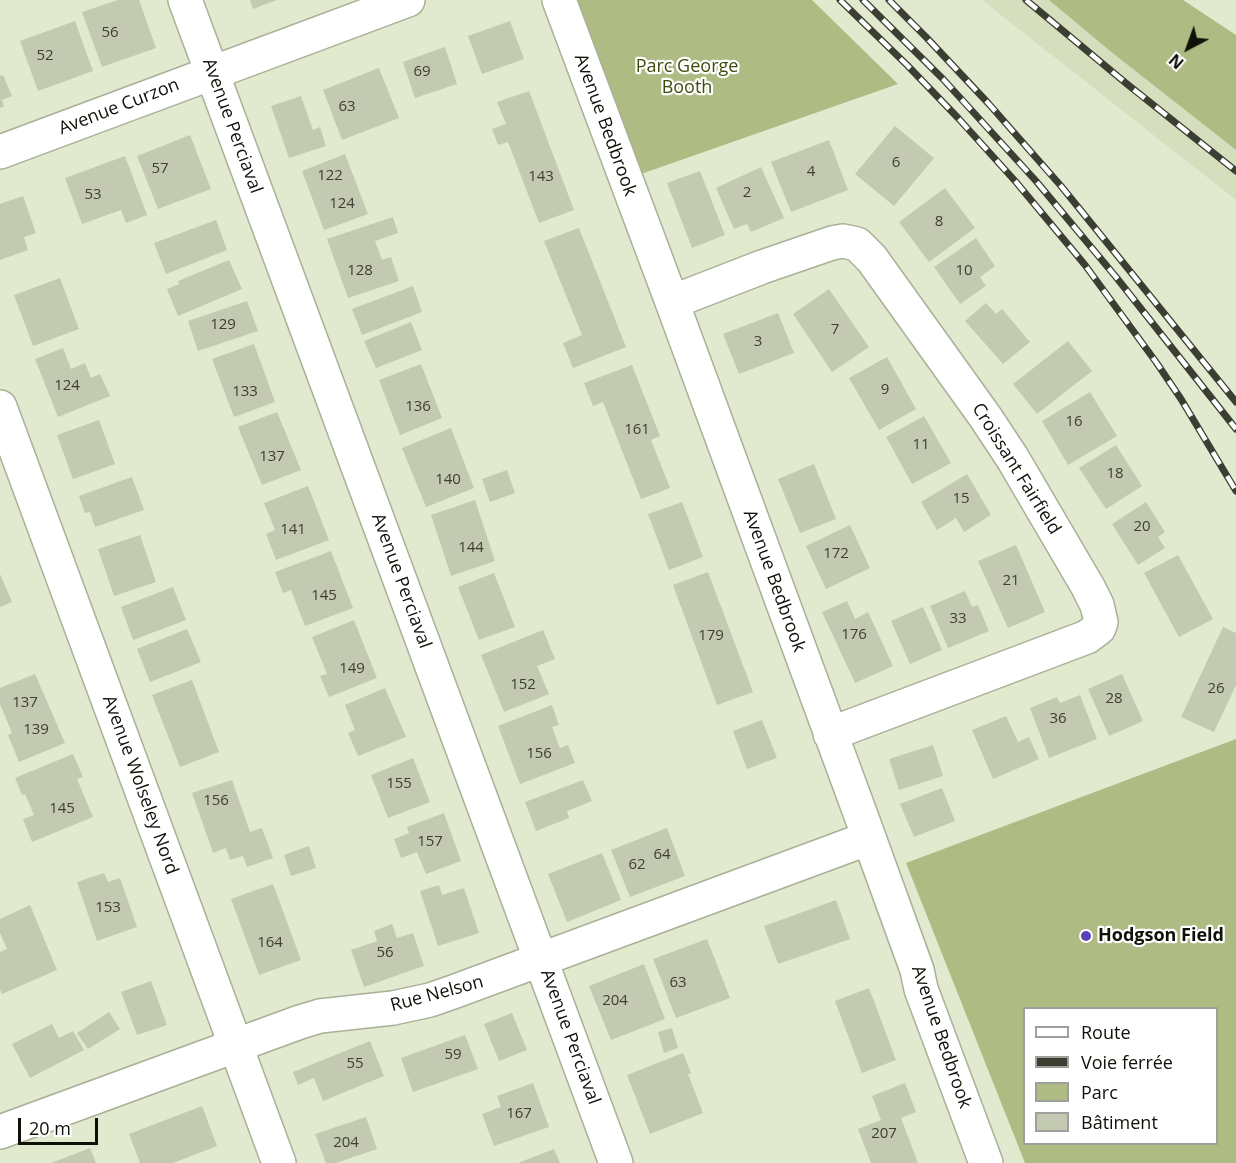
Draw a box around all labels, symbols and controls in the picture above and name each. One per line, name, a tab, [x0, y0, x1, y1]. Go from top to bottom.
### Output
north arrow	[1158, 18, 1218, 78]
house number: 56	[101, 24, 119, 42]
house number: 52	[36, 47, 54, 65]
text: N	[1164, 49, 1188, 74]
street label: Avenue Bedbrook	[569, 51, 641, 199]
street label: Avenue Perciaval	[198, 55, 266, 197]
park label: Parc George Booth	[636, 56, 738, 98]
house number: 69	[413, 63, 431, 81]
street label: Avenue Curzon	[56, 74, 182, 140]
house number: 63	[338, 98, 356, 116]
house number: 6	[892, 154, 900, 172]
house number: 57	[151, 160, 169, 178]
house number: 4	[807, 163, 815, 181]
house number: 122	[317, 167, 343, 185]
house number: 143	[528, 168, 554, 186]
house number: 2	[743, 184, 751, 202]
house number: 53	[84, 186, 102, 204]
house number: 124	[329, 195, 355, 213]
house number: 8	[935, 213, 943, 231]
house number: 128	[347, 262, 373, 280]
house number: 10	[955, 262, 973, 280]
house number: 129	[210, 316, 236, 334]
house number: 7	[831, 321, 839, 339]
house number: 3	[754, 333, 762, 351]
house number: 124	[54, 377, 80, 395]
house number: 9	[881, 381, 889, 399]
house number: 133	[232, 383, 258, 401]
house number: 136	[405, 398, 431, 416]
street label: Croissant Fairfield	[967, 399, 1065, 539]
house number: 16	[1065, 413, 1083, 431]
house number: 161	[624, 421, 650, 439]
house number: 11	[912, 436, 930, 454]
house number: 137	[259, 448, 285, 466]
house number: 18	[1106, 465, 1124, 483]
house number: 140	[435, 471, 461, 489]
house number: 15	[952, 490, 970, 508]
street label: Avenue Bedbrook	[738, 507, 810, 655]
street label: Avenue Perciaval	[367, 510, 435, 652]
house number: 20	[1133, 518, 1151, 536]
house number: 141	[280, 521, 306, 539]
house number: 144	[458, 539, 484, 557]
house number: 172	[823, 545, 849, 563]
house number: 21	[1002, 572, 1020, 590]
house number: 145	[311, 587, 337, 605]
house number: 33	[949, 610, 967, 628]
house number: 176	[841, 626, 867, 644]
house number: 179	[698, 627, 724, 645]
house number: 149	[339, 660, 365, 678]
house number: 152	[510, 676, 536, 694]
house number: 26	[1207, 680, 1225, 698]
house number: 28	[1105, 690, 1123, 708]
street label: Avenue Wolseley Nord	[98, 692, 182, 878]
house number: 137	[12, 694, 38, 712]
house number: 36	[1049, 710, 1067, 728]
house number: 139	[23, 721, 49, 739]
house number: 156	[526, 745, 552, 763]
house number: 155	[386, 775, 412, 793]
house number: 156	[203, 792, 229, 810]
house number: 145	[49, 800, 75, 818]
house number: 157	[417, 833, 443, 851]
house number: 64	[653, 846, 671, 864]
house number: 62	[628, 856, 646, 874]
house number: 153	[95, 899, 121, 917]
place label: Hodgson Field	[1098, 925, 1224, 947]
marker: Hodgson Field	[1079, 929, 1093, 943]
house number: 164	[257, 934, 283, 952]
house number: 56	[376, 944, 394, 962]
street label: Avenue Bedbrook	[906, 963, 976, 1111]
street label: Avenue Perciaval	[536, 966, 604, 1108]
street label: Rue Nelson	[388, 971, 486, 1017]
house number: 63	[669, 974, 687, 992]
house number: 204	[602, 992, 628, 1010]
legend	[1023, 1007, 1218, 1145]
text: Route	[1081, 1020, 1131, 1044]
house number: 59	[444, 1046, 462, 1064]
text: Voie ferrée	[1081, 1050, 1173, 1074]
house number: 55	[346, 1055, 364, 1073]
text: Parc	[1081, 1080, 1118, 1104]
house number: 167	[506, 1105, 532, 1123]
scale bar	[21, 1106, 100, 1144]
text: Bâtiment	[1081, 1110, 1158, 1134]
text: 20 m	[29, 1116, 71, 1140]
house number: 207	[871, 1125, 897, 1143]
house number: 204	[333, 1134, 359, 1152]

